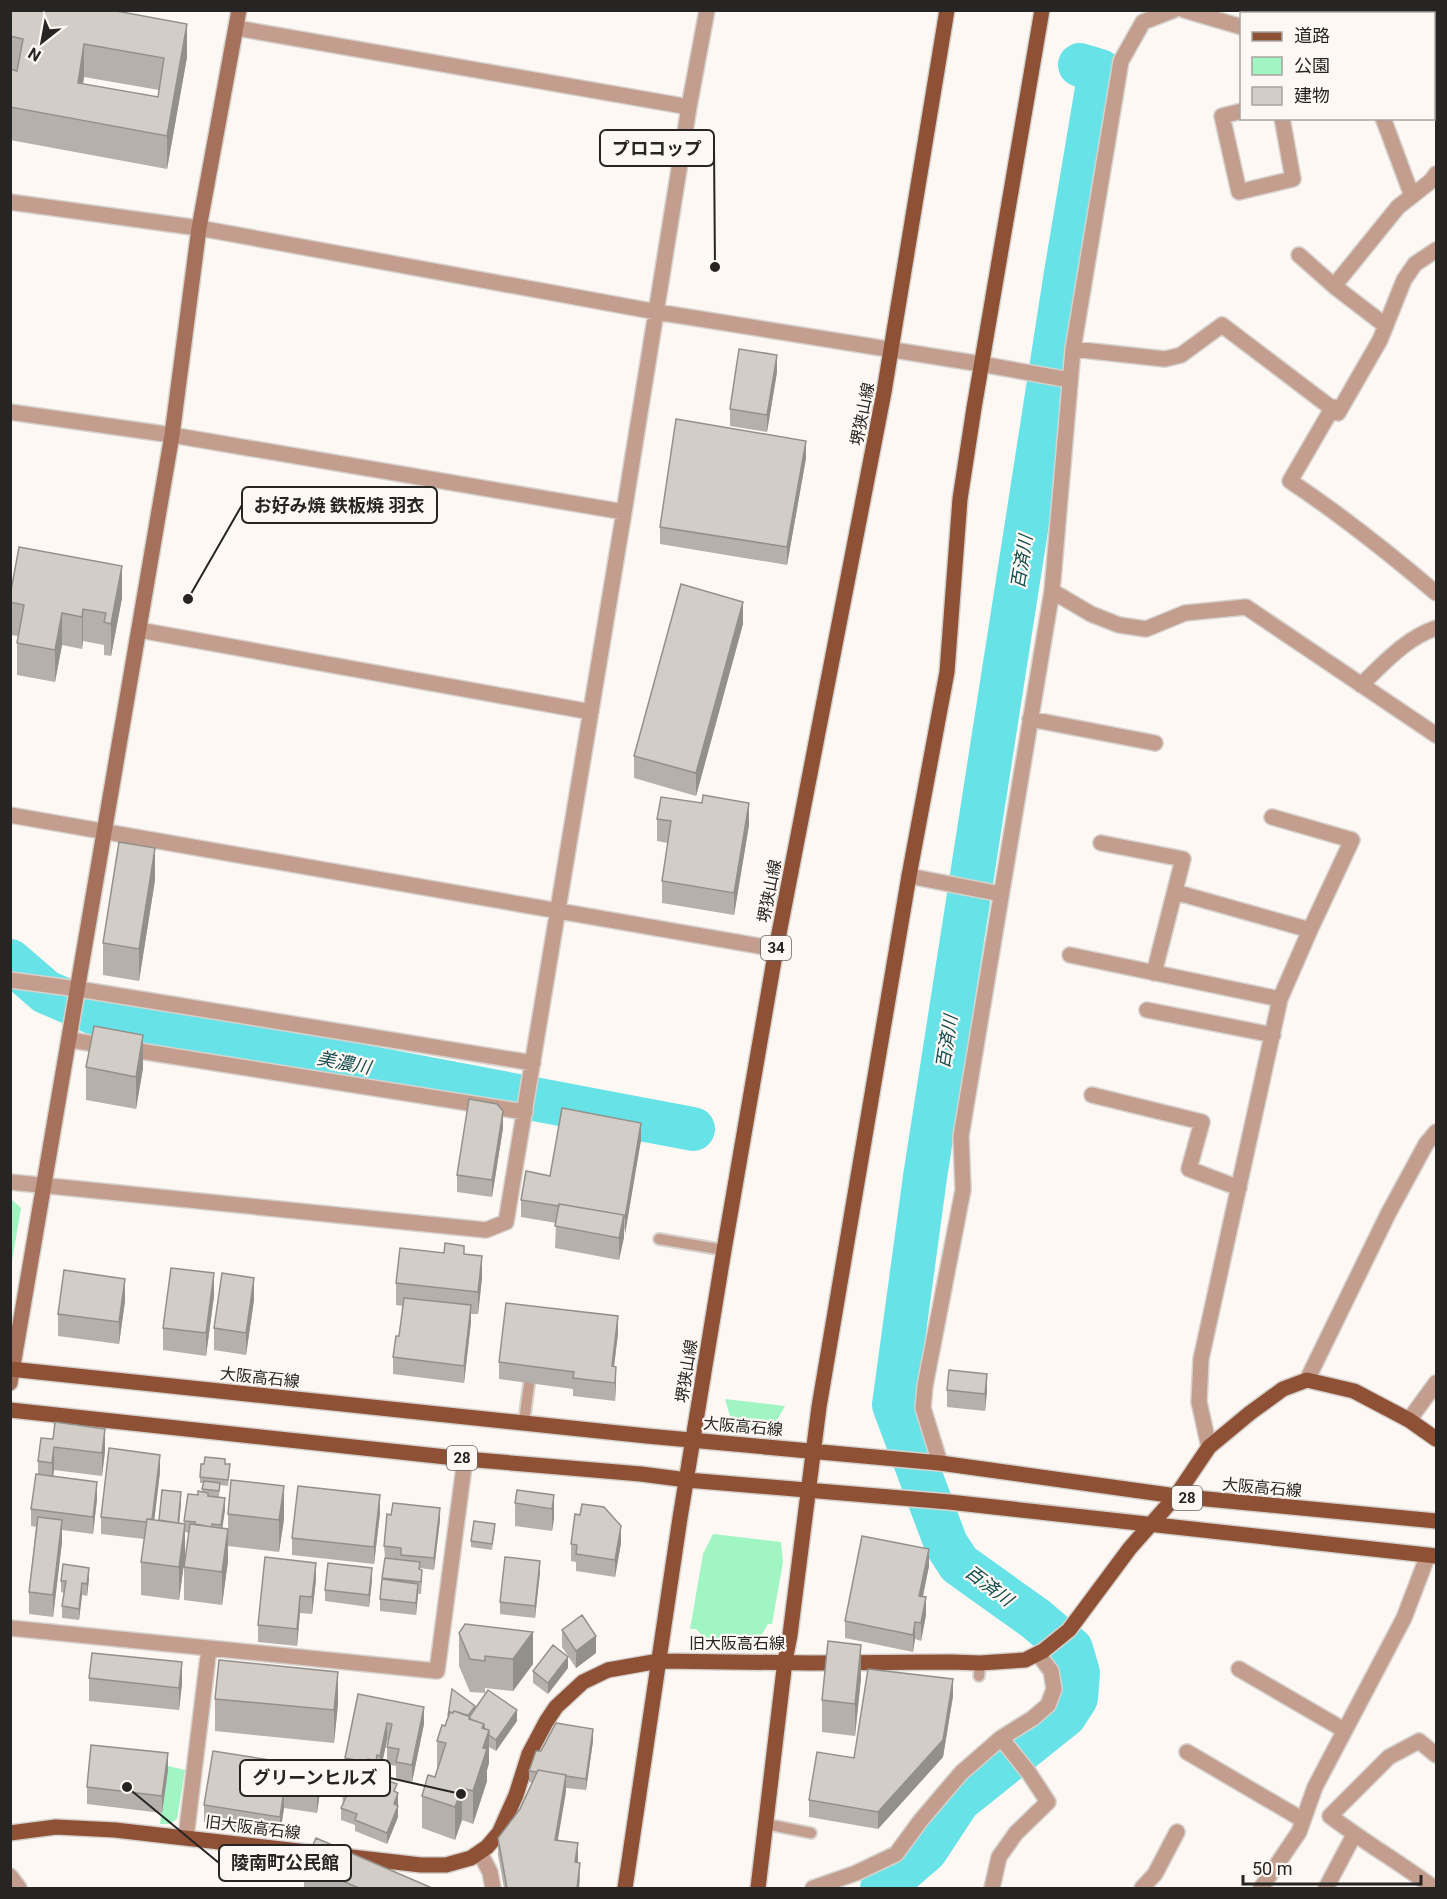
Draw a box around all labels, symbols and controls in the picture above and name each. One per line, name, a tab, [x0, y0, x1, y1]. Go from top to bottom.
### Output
north arrow	[12, 12, 72, 72]
legend	[1240, 12, 1435, 120]
text: 道路	[1294, 25, 1330, 46]
text: N	[25, 43, 44, 65]
text: 公園	[1294, 55, 1330, 76]
text: 建物	[1294, 85, 1330, 106]
callout: プロコップ	[600, 130, 714, 166]
text: プロコップ	[612, 138, 702, 159]
street label: 堺狭山線	[847, 381, 878, 447]
callout: お好み焼 鉄板焼 羽衣	[242, 487, 437, 523]
text: お好み焼 鉄板焼 羽衣	[254, 495, 424, 516]
water label: 百済川	[1007, 532, 1036, 590]
street label: 堺狭山線	[754, 858, 785, 924]
road number: 34	[761, 936, 791, 960]
water label: 百済川	[932, 1012, 961, 1070]
water label: 美濃川	[316, 1047, 375, 1078]
street label: 堺狭山線	[672, 1338, 701, 1404]
street label: 大阪高石線	[219, 1364, 301, 1391]
street label: 大阪高石線	[702, 1414, 784, 1439]
road number: 28	[447, 1446, 477, 1470]
street label: 大阪高石線	[1221, 1475, 1303, 1500]
road number: 28	[1172, 1486, 1202, 1510]
water label: 百済川	[961, 1561, 1019, 1611]
street label: 旧大阪高石線	[689, 1634, 785, 1653]
callout: グリーンヒルズ	[240, 1760, 390, 1796]
text: グリーンヒルズ	[252, 1767, 378, 1788]
street label: 旧大阪高石線	[204, 1812, 302, 1843]
callout: 陵南町公民館	[219, 1845, 351, 1881]
scale bar	[1243, 1848, 1422, 1886]
text: 陵南町公民館	[231, 1852, 339, 1873]
text: 50 m	[1252, 1858, 1292, 1879]

